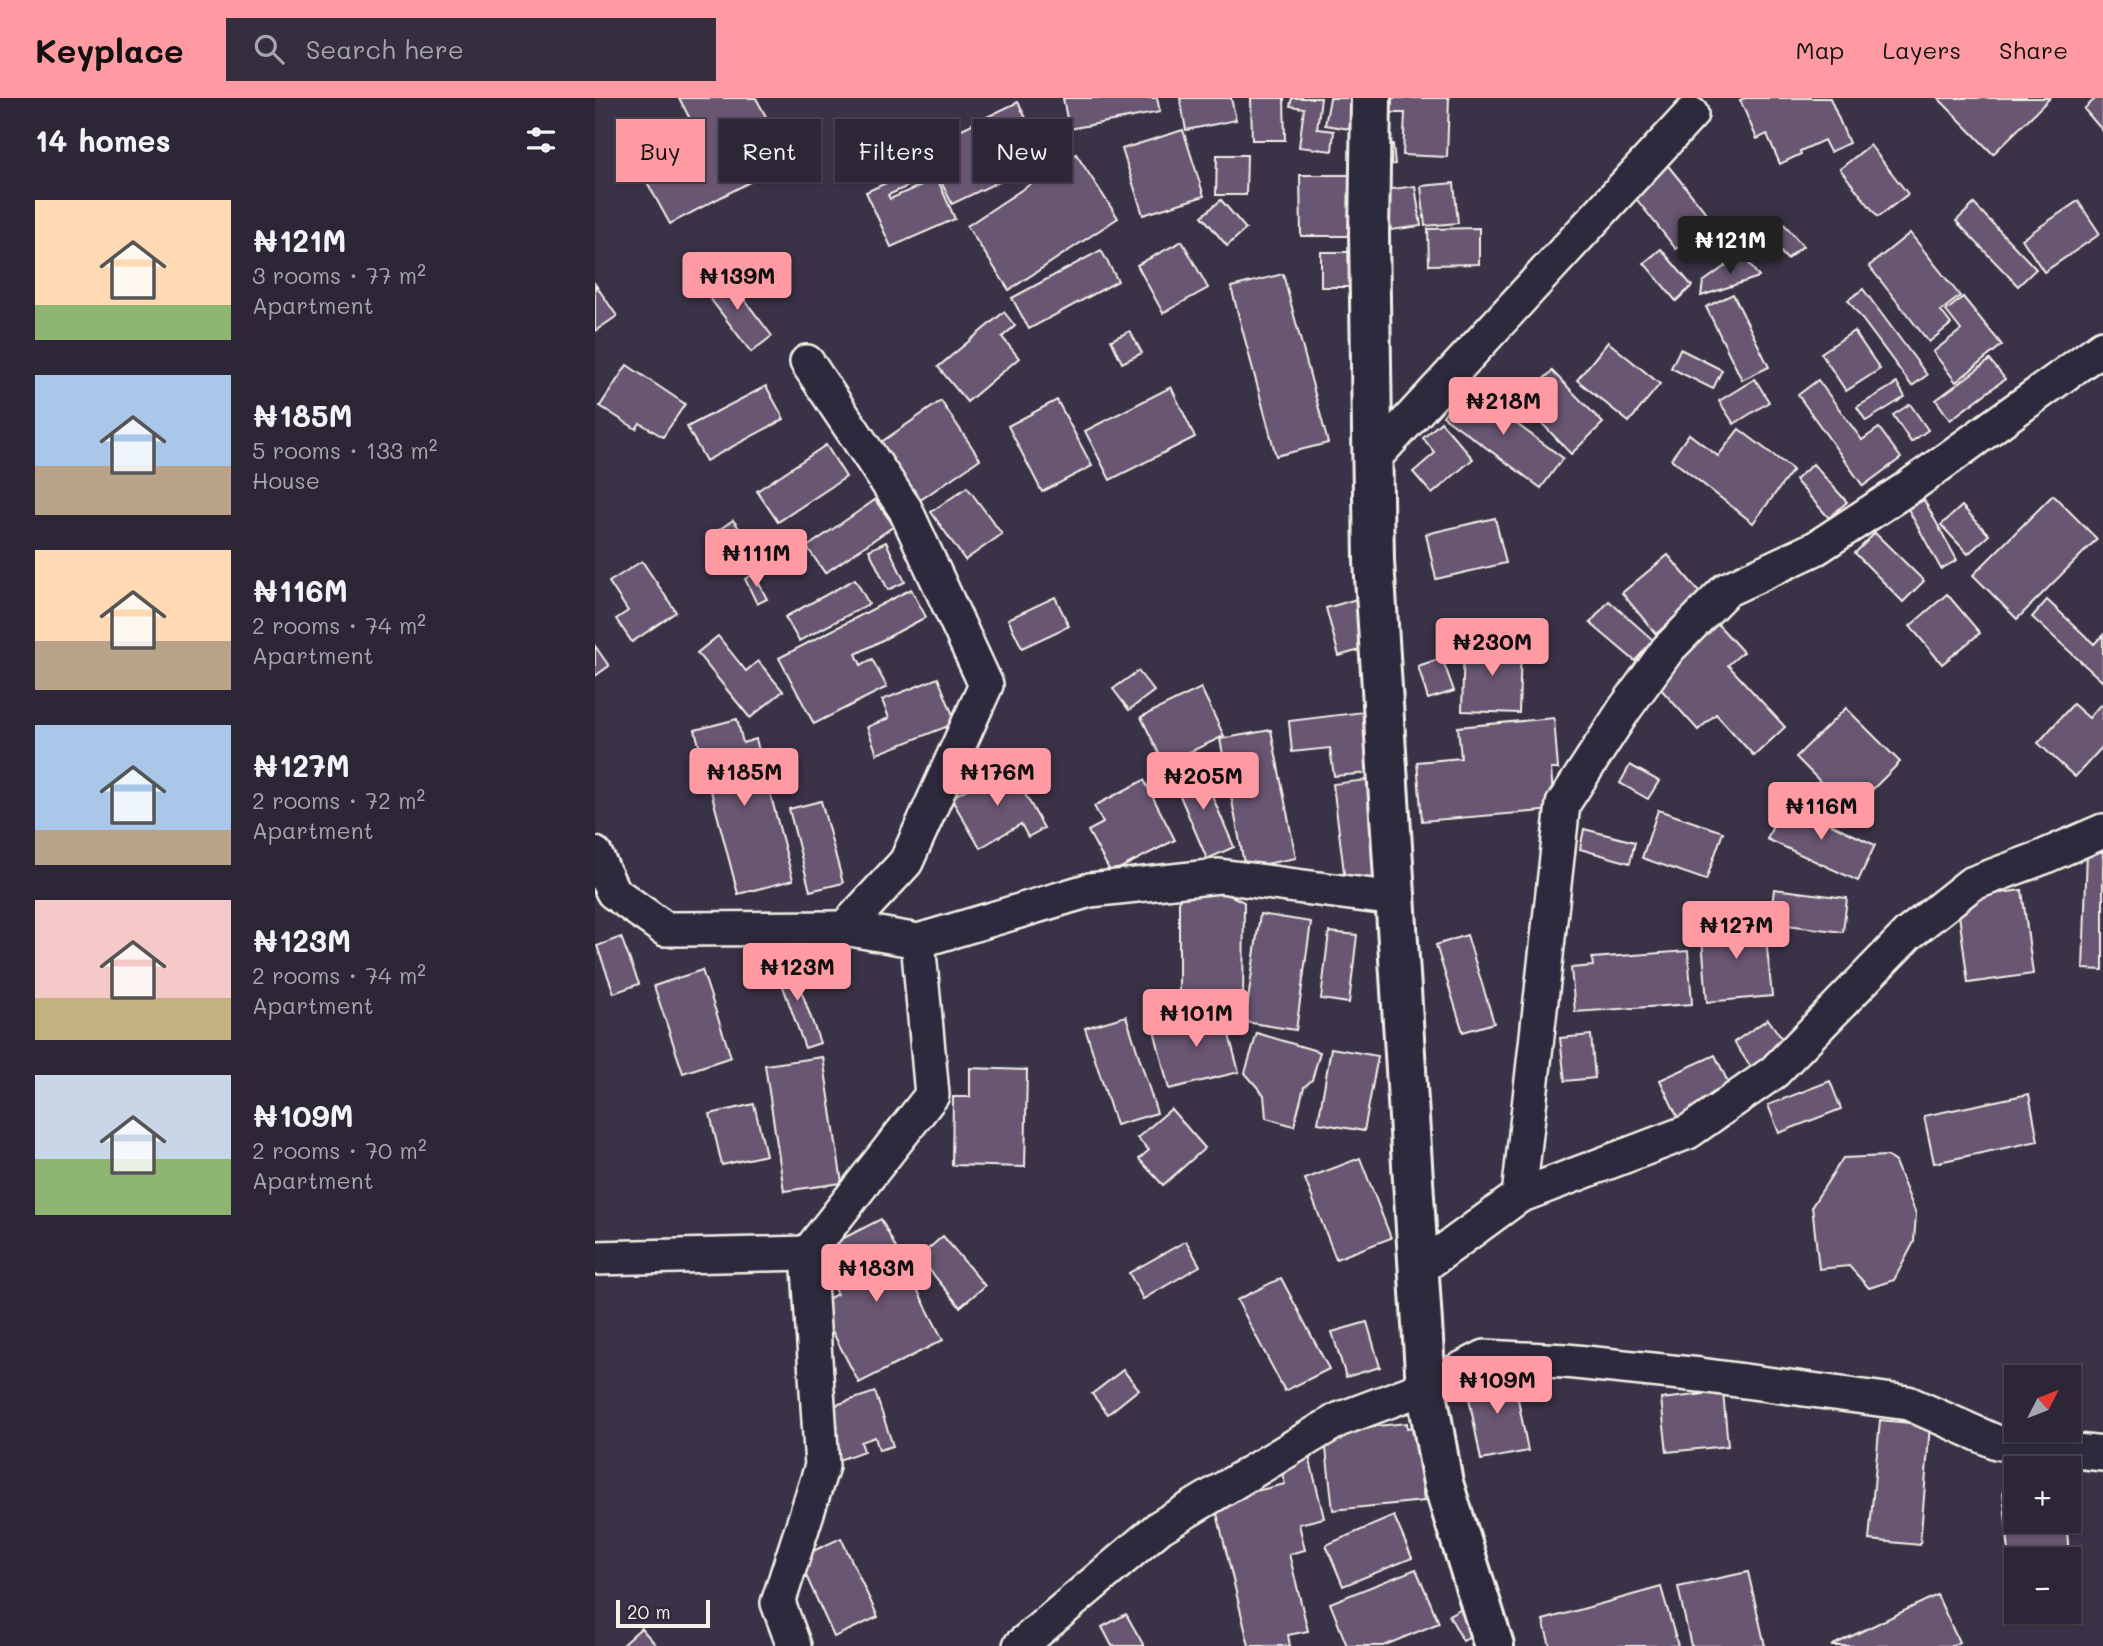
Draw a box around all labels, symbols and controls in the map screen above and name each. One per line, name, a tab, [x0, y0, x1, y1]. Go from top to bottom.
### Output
search box	[226, 18, 716, 81]
text: Keyplace	[35, 28, 184, 71]
icon: search	[250, 30, 288, 68]
text: Search here	[306, 32, 464, 66]
text: Map	[1796, 34, 1844, 65]
text: Layers	[1882, 34, 1961, 65]
text: Share	[1999, 34, 2068, 65]
chip: Buy	[616, 119, 705, 182]
chip: Rent	[719, 119, 821, 182]
chip: Filters	[835, 119, 959, 182]
chip: New	[973, 119, 1072, 182]
text: 14 homes	[35, 120, 171, 160]
icon: filters	[522, 121, 560, 159]
pin: ₦121M	[1681, 216, 1779, 276]
text: ₦121M	[252, 220, 347, 260]
text: ₦121M	[1694, 224, 1766, 254]
icon: home	[91, 228, 175, 312]
pin: ₦139M	[688, 252, 786, 312]
text: 3 rooms · 77 m²	[252, 260, 426, 290]
text: ₦139M	[698, 260, 776, 290]
text: Apartment	[252, 290, 374, 320]
pin: ₦218M	[1454, 378, 1552, 437]
text: ₦218M	[1465, 385, 1541, 415]
text: ₦185M	[252, 395, 353, 435]
icon: home	[91, 403, 175, 487]
text: 5 rooms · 133 m²	[252, 435, 437, 465]
text: House	[252, 465, 320, 495]
pin: ₦111M	[707, 530, 805, 589]
text: ₦111M	[721, 537, 791, 567]
text: ₦116M	[252, 570, 348, 610]
icon: home	[91, 578, 175, 662]
text: 2 rooms · 74 m²	[252, 610, 426, 640]
pin: ₦230M	[1443, 618, 1541, 678]
text: ₦230M	[1452, 626, 1532, 656]
text: Apartment	[252, 640, 374, 670]
text: ₦127M	[252, 745, 350, 785]
pin: ₦185M	[695, 748, 793, 808]
pin: ₦176M	[948, 748, 1046, 808]
pin: ₦205M	[1154, 752, 1252, 812]
icon: home	[91, 753, 175, 837]
text: ₦185M	[705, 756, 783, 786]
text: ₦176M	[959, 756, 1035, 786]
text: ₦205M	[1163, 760, 1243, 790]
pin: ₦116M	[1772, 782, 1870, 842]
text: 2 rooms · 72 m²	[252, 785, 425, 815]
text: ₦116M	[1784, 790, 1858, 820]
text: Apartment	[252, 815, 374, 845]
pin: ₦127M	[1687, 902, 1785, 961]
text: ₦127M	[1698, 909, 1774, 939]
text: ₦123M	[252, 920, 351, 960]
icon: home	[91, 928, 175, 1012]
pin: ₦123M	[748, 944, 846, 1003]
text: ₦123M	[759, 951, 835, 981]
text: 2 rooms · 74 m²	[252, 960, 426, 990]
text: Apartment	[252, 990, 374, 1020]
pin: ₦101M	[1147, 990, 1245, 1049]
text: ₦101M	[1159, 997, 1233, 1027]
text: ₦109M	[252, 1095, 354, 1135]
icon: home	[91, 1103, 175, 1187]
text: 2 rooms · 70 m²	[252, 1135, 427, 1165]
text: Apartment	[252, 1165, 374, 1195]
pin: ₦183M	[827, 1244, 925, 1304]
text: ₦183M	[837, 1252, 915, 1282]
pin: ₦109M	[1448, 1356, 1546, 1416]
text: ₦109M	[1458, 1364, 1536, 1394]
north arrow	[2004, 1365, 2081, 1442]
map controls	[2004, 1365, 2081, 1624]
button: +	[2004, 1456, 2081, 1533]
button: −	[2004, 1547, 2081, 1624]
scale bar	[616, 1597, 711, 1629]
text: 20 m	[627, 1599, 671, 1624]

